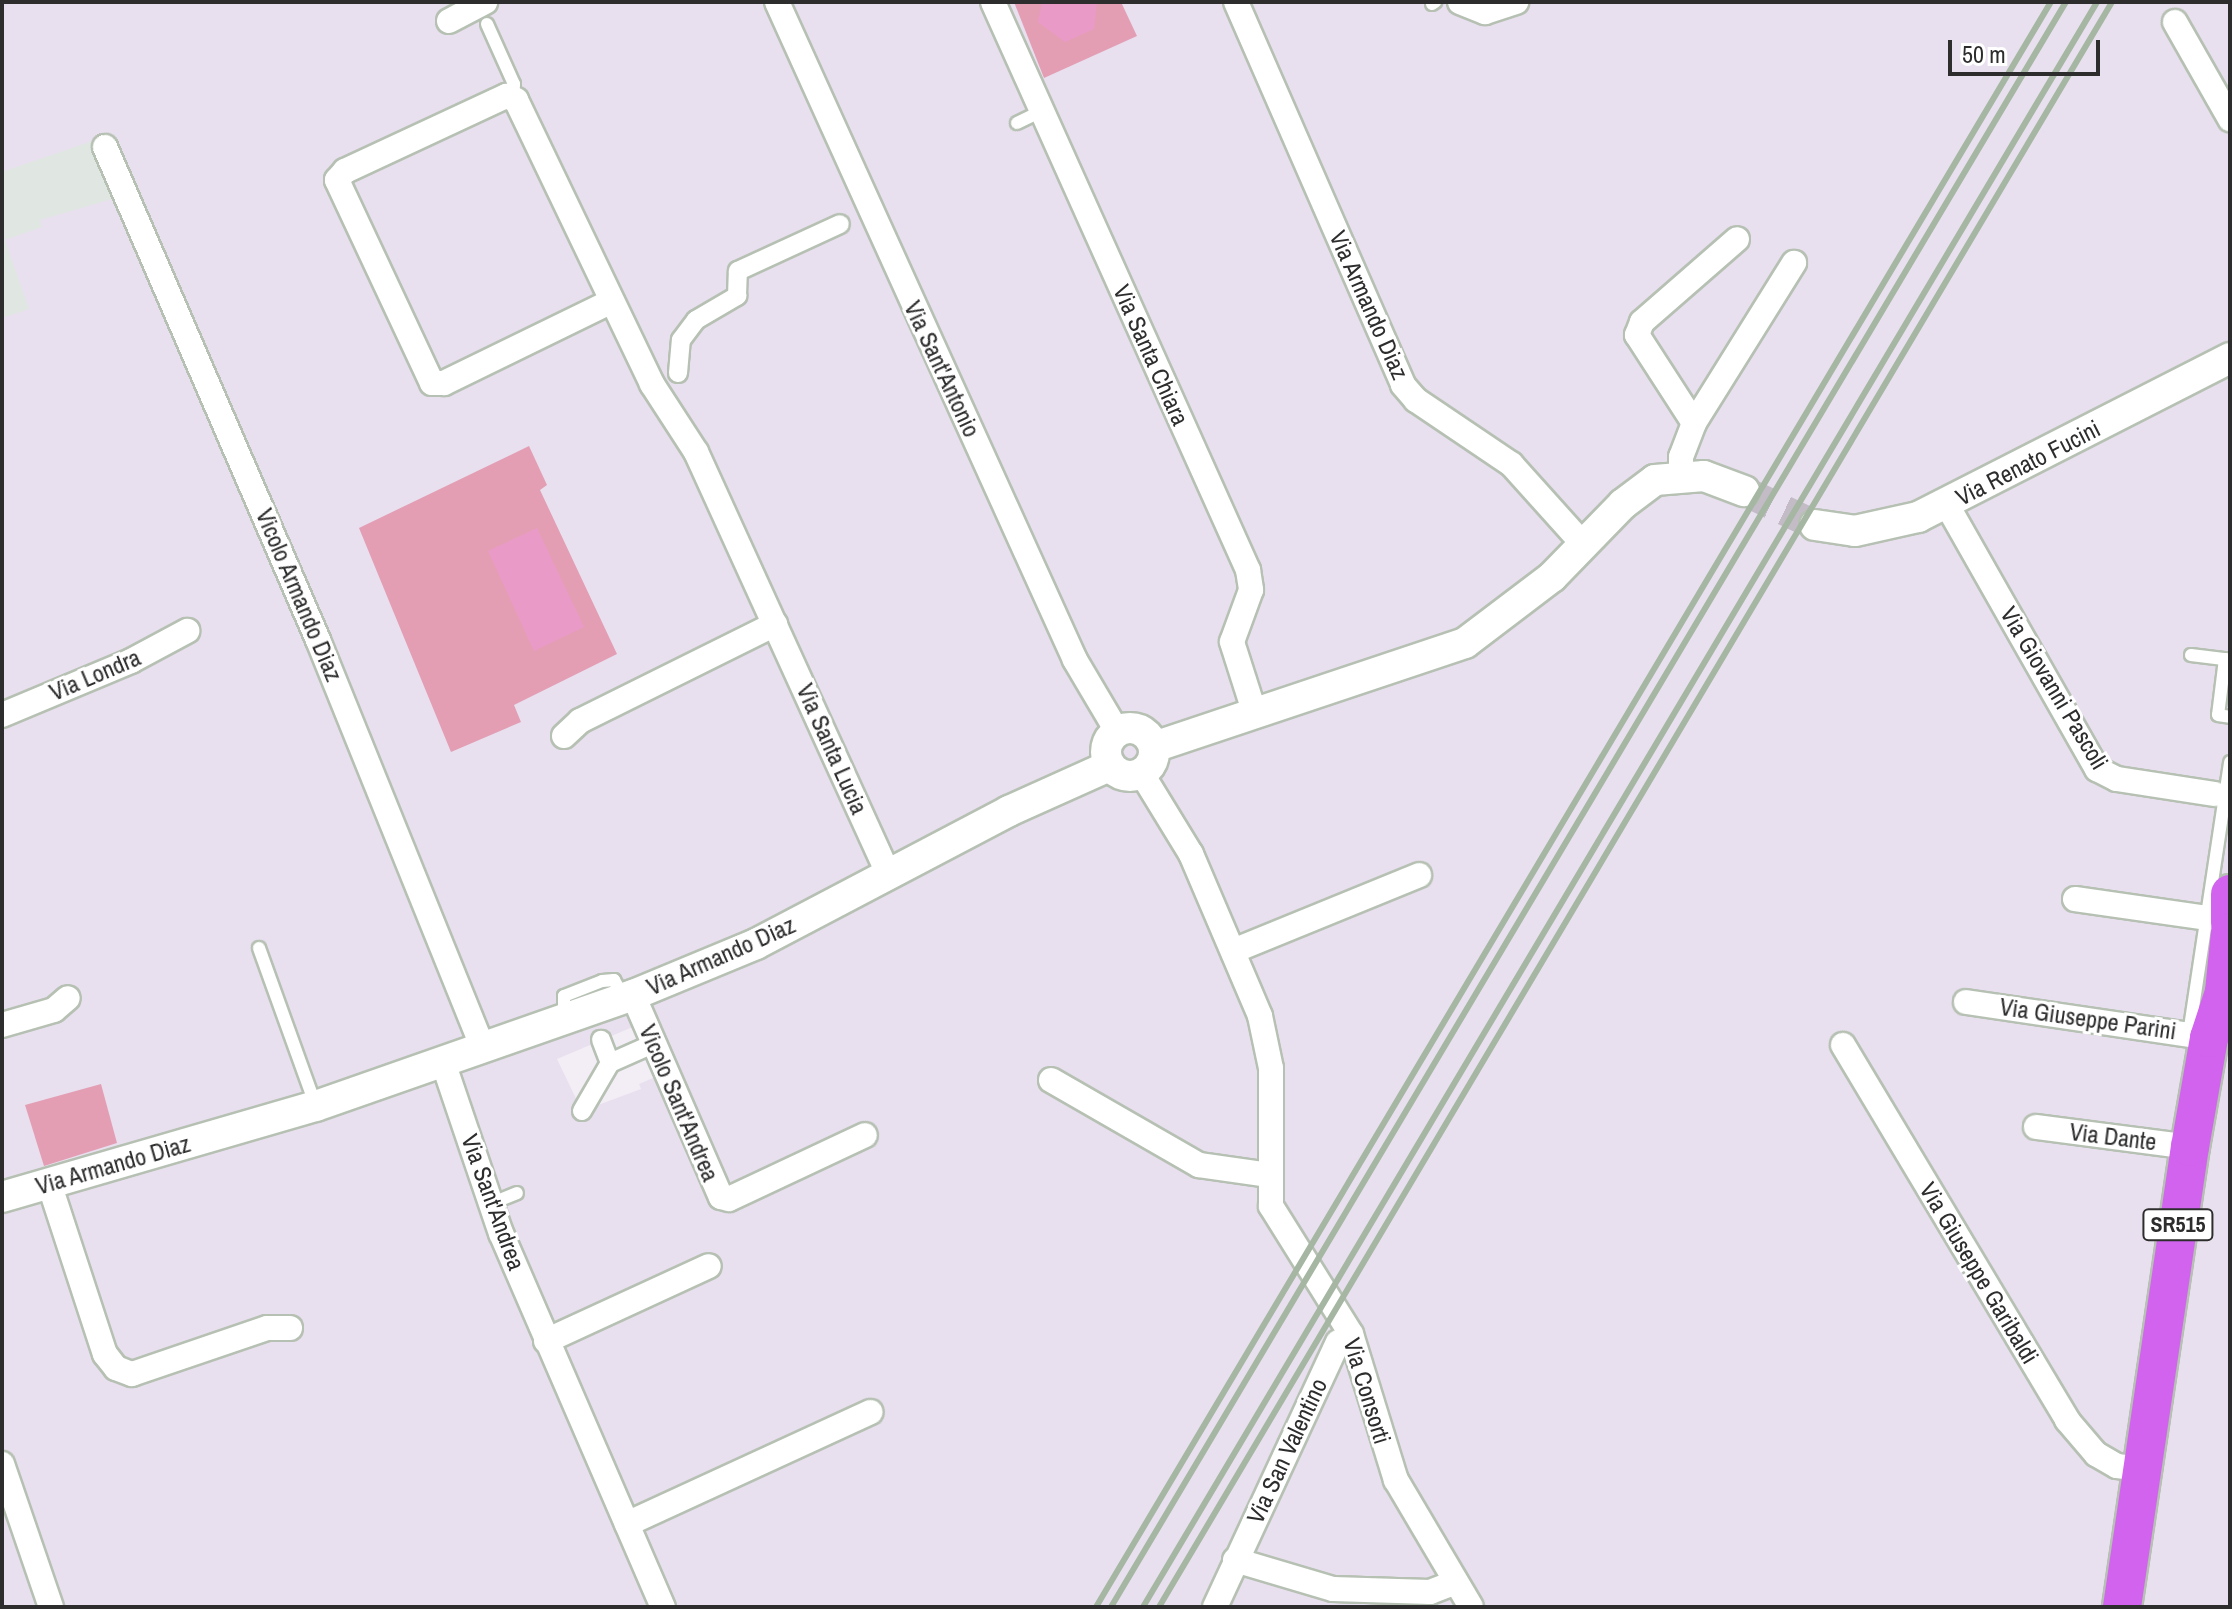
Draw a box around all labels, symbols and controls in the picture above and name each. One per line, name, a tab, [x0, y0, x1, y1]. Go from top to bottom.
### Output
scale bar	[1952, 24, 2104, 74]
text: 50 m	[1962, 38, 2006, 70]
street label: Via Armando Diaz	[1323, 226, 1415, 384]
street label: Via Santa Chiara	[1107, 280, 1195, 430]
street label: Via Sant'Antonio	[898, 296, 986, 442]
street label: Via Renato Fucini	[1951, 414, 2105, 512]
street label: Vicolo Armando Diaz	[249, 504, 349, 686]
street label: Via Giovanni Pascoli	[1994, 601, 2114, 775]
street label: Via Londra	[45, 643, 145, 707]
street label: Via Santa Lucia	[790, 679, 874, 819]
street label: Via Armando Diaz	[642, 910, 800, 1002]
street label: Via Giuseppe Parini	[1998, 992, 2178, 1046]
street label: Vicolo Sant'Andrea	[633, 1020, 725, 1186]
street label: Via Dante	[2068, 1117, 2158, 1157]
street label: Via Armando Diaz	[32, 1129, 194, 1201]
street label: Via Sant'Andrea	[455, 1130, 531, 1274]
street label: Via Giuseppe Garibaldi	[1913, 1177, 2045, 1369]
road number: SR515	[2142, 1207, 2214, 1243]
street label: Via Consorti	[1337, 1335, 1397, 1447]
street label: Via San Valentino	[1241, 1374, 1333, 1528]

